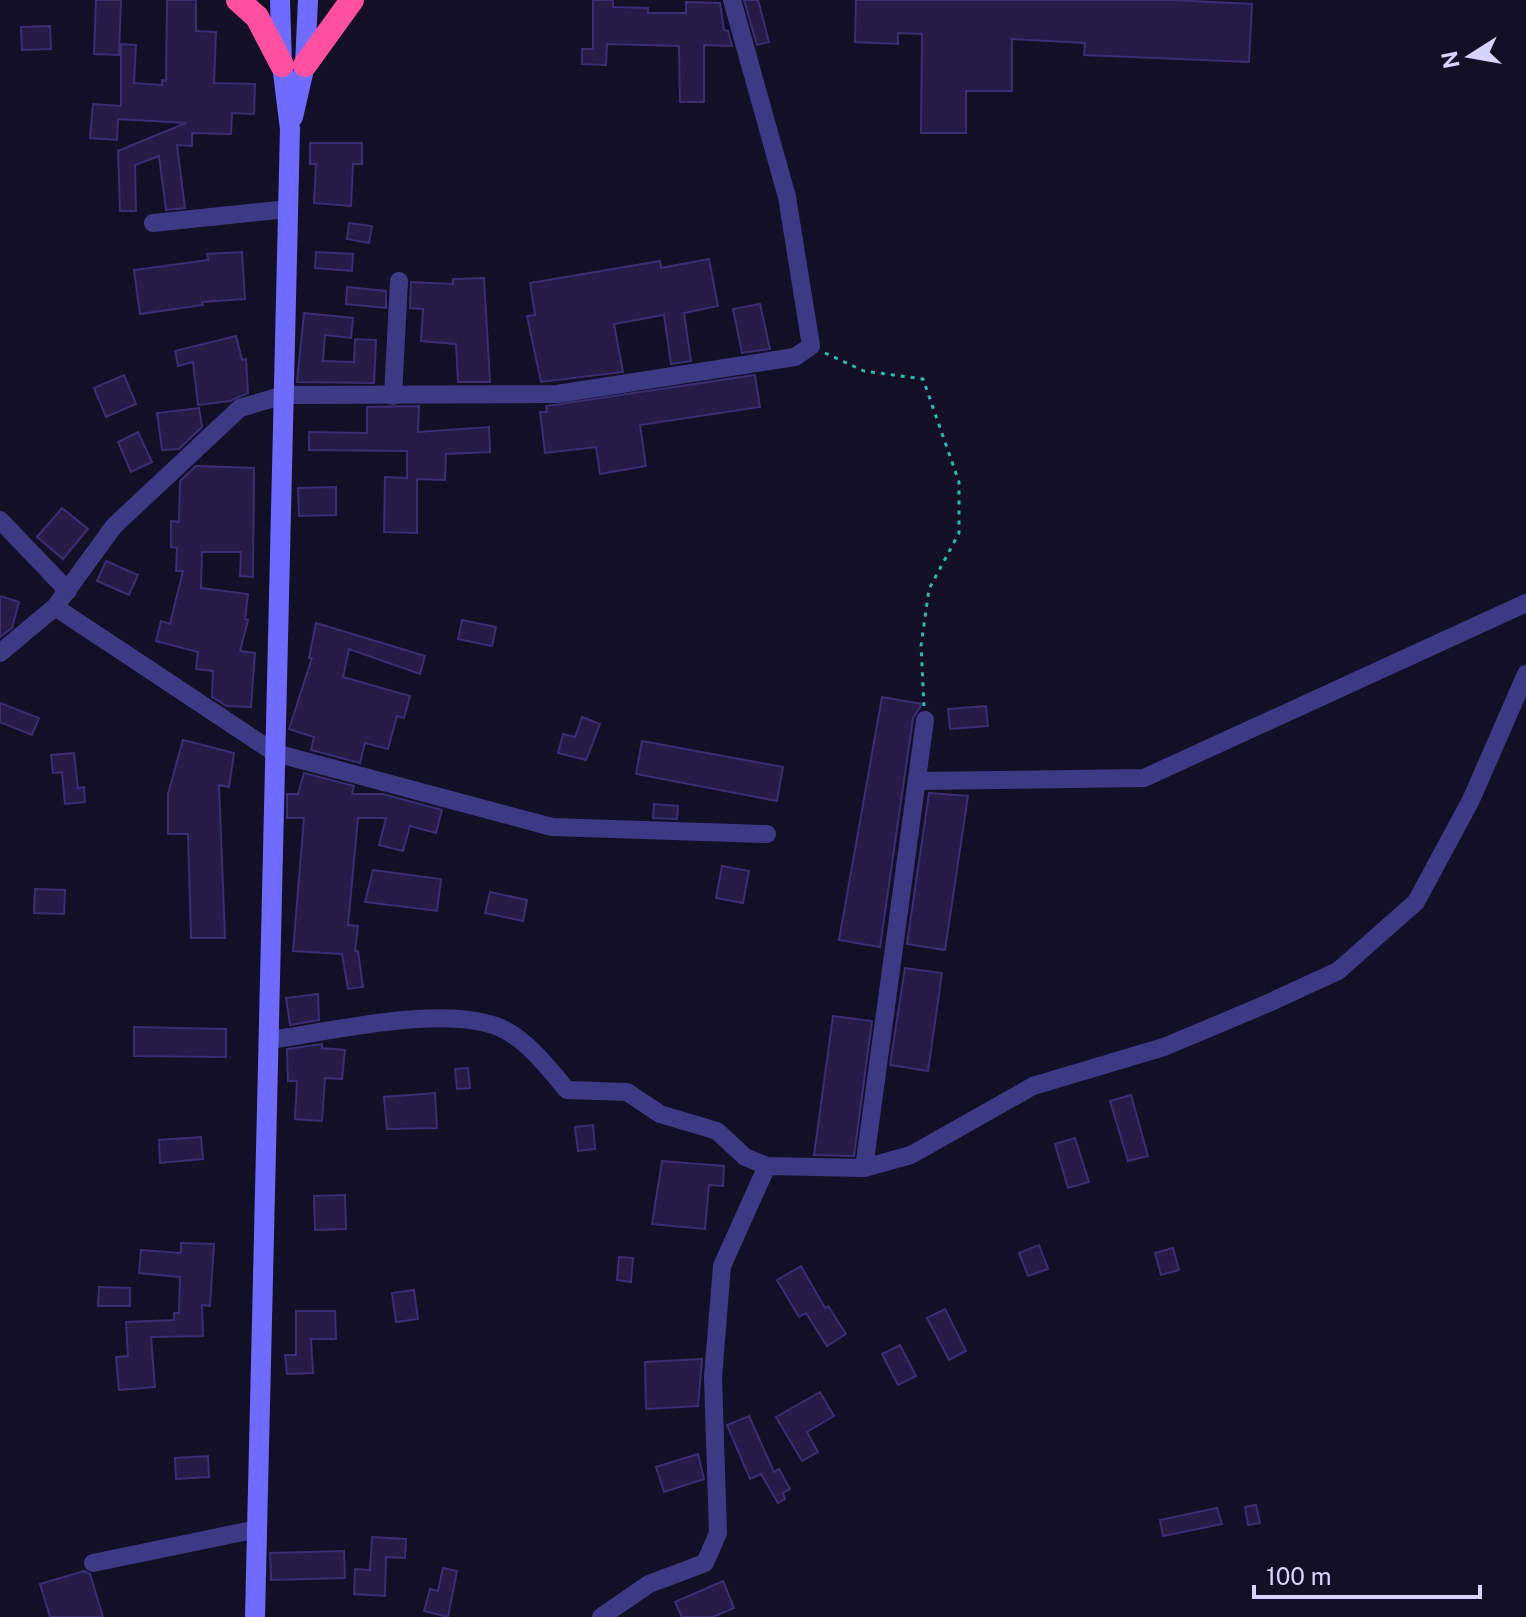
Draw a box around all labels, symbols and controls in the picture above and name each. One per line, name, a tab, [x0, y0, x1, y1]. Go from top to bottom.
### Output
north arrow	[1430, 16, 1510, 96]
text: N	[1436, 49, 1465, 71]
scale bar	[1254, 1549, 1480, 1599]
text: 100 m	[1266, 1562, 1332, 1590]

